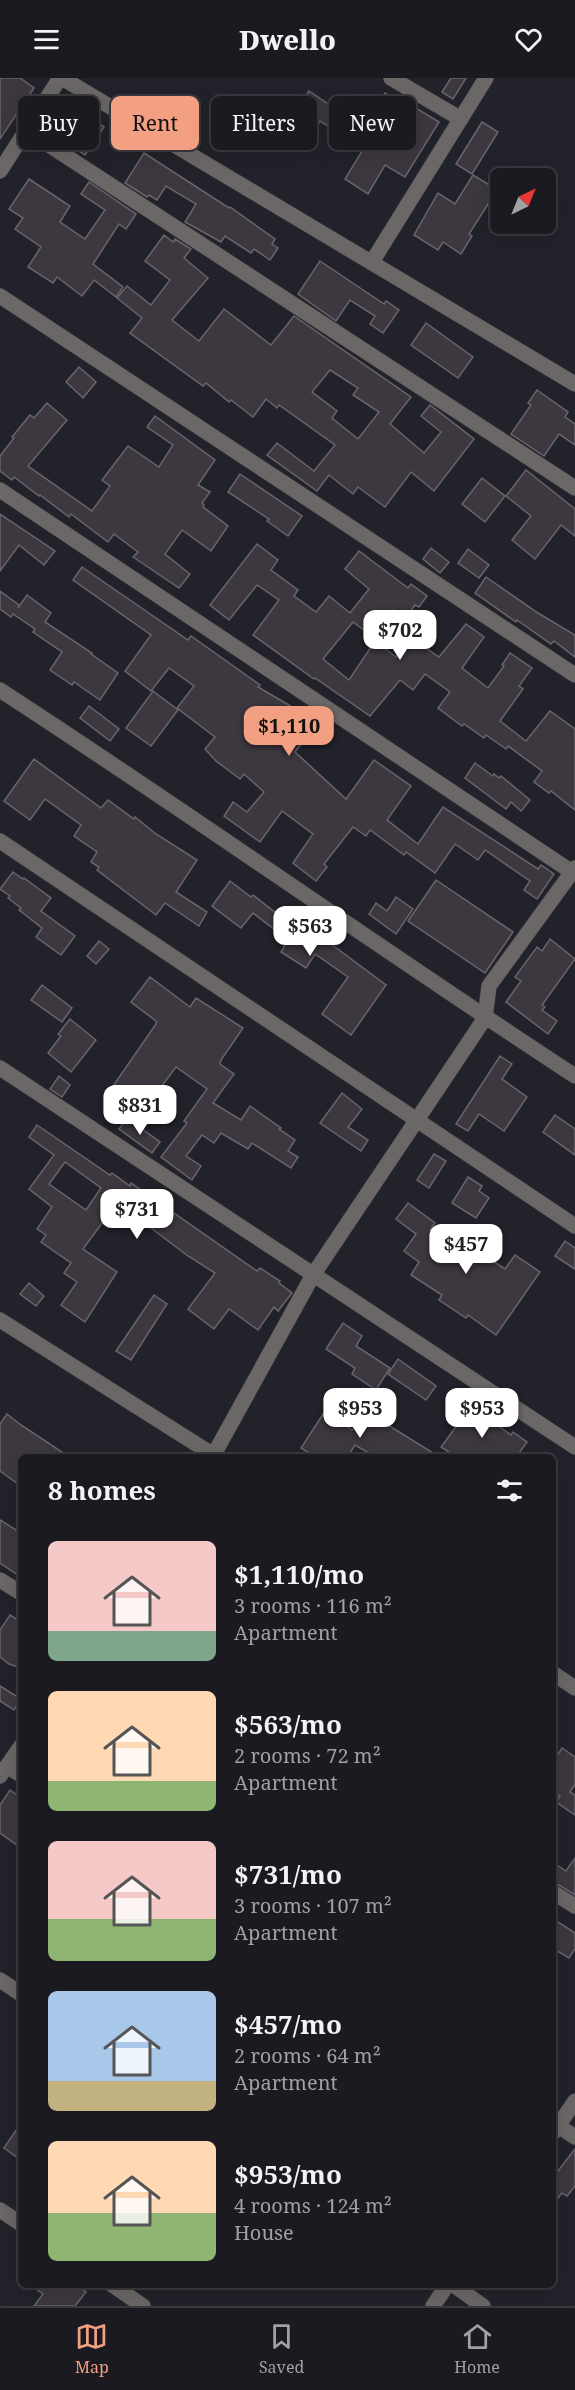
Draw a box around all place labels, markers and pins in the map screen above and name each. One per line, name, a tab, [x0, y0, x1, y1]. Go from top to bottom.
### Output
pin: $702	[364, 610, 436, 661]
pin: $1,110	[240, 706, 338, 757]
pin: $563	[274, 906, 346, 957]
pin: $831	[104, 1085, 176, 1136]
pin: $731	[101, 1189, 173, 1240]
pin: $457	[430, 1224, 502, 1275]
pin: $953	[324, 1388, 396, 1439]
pin: $953	[446, 1388, 518, 1439]

